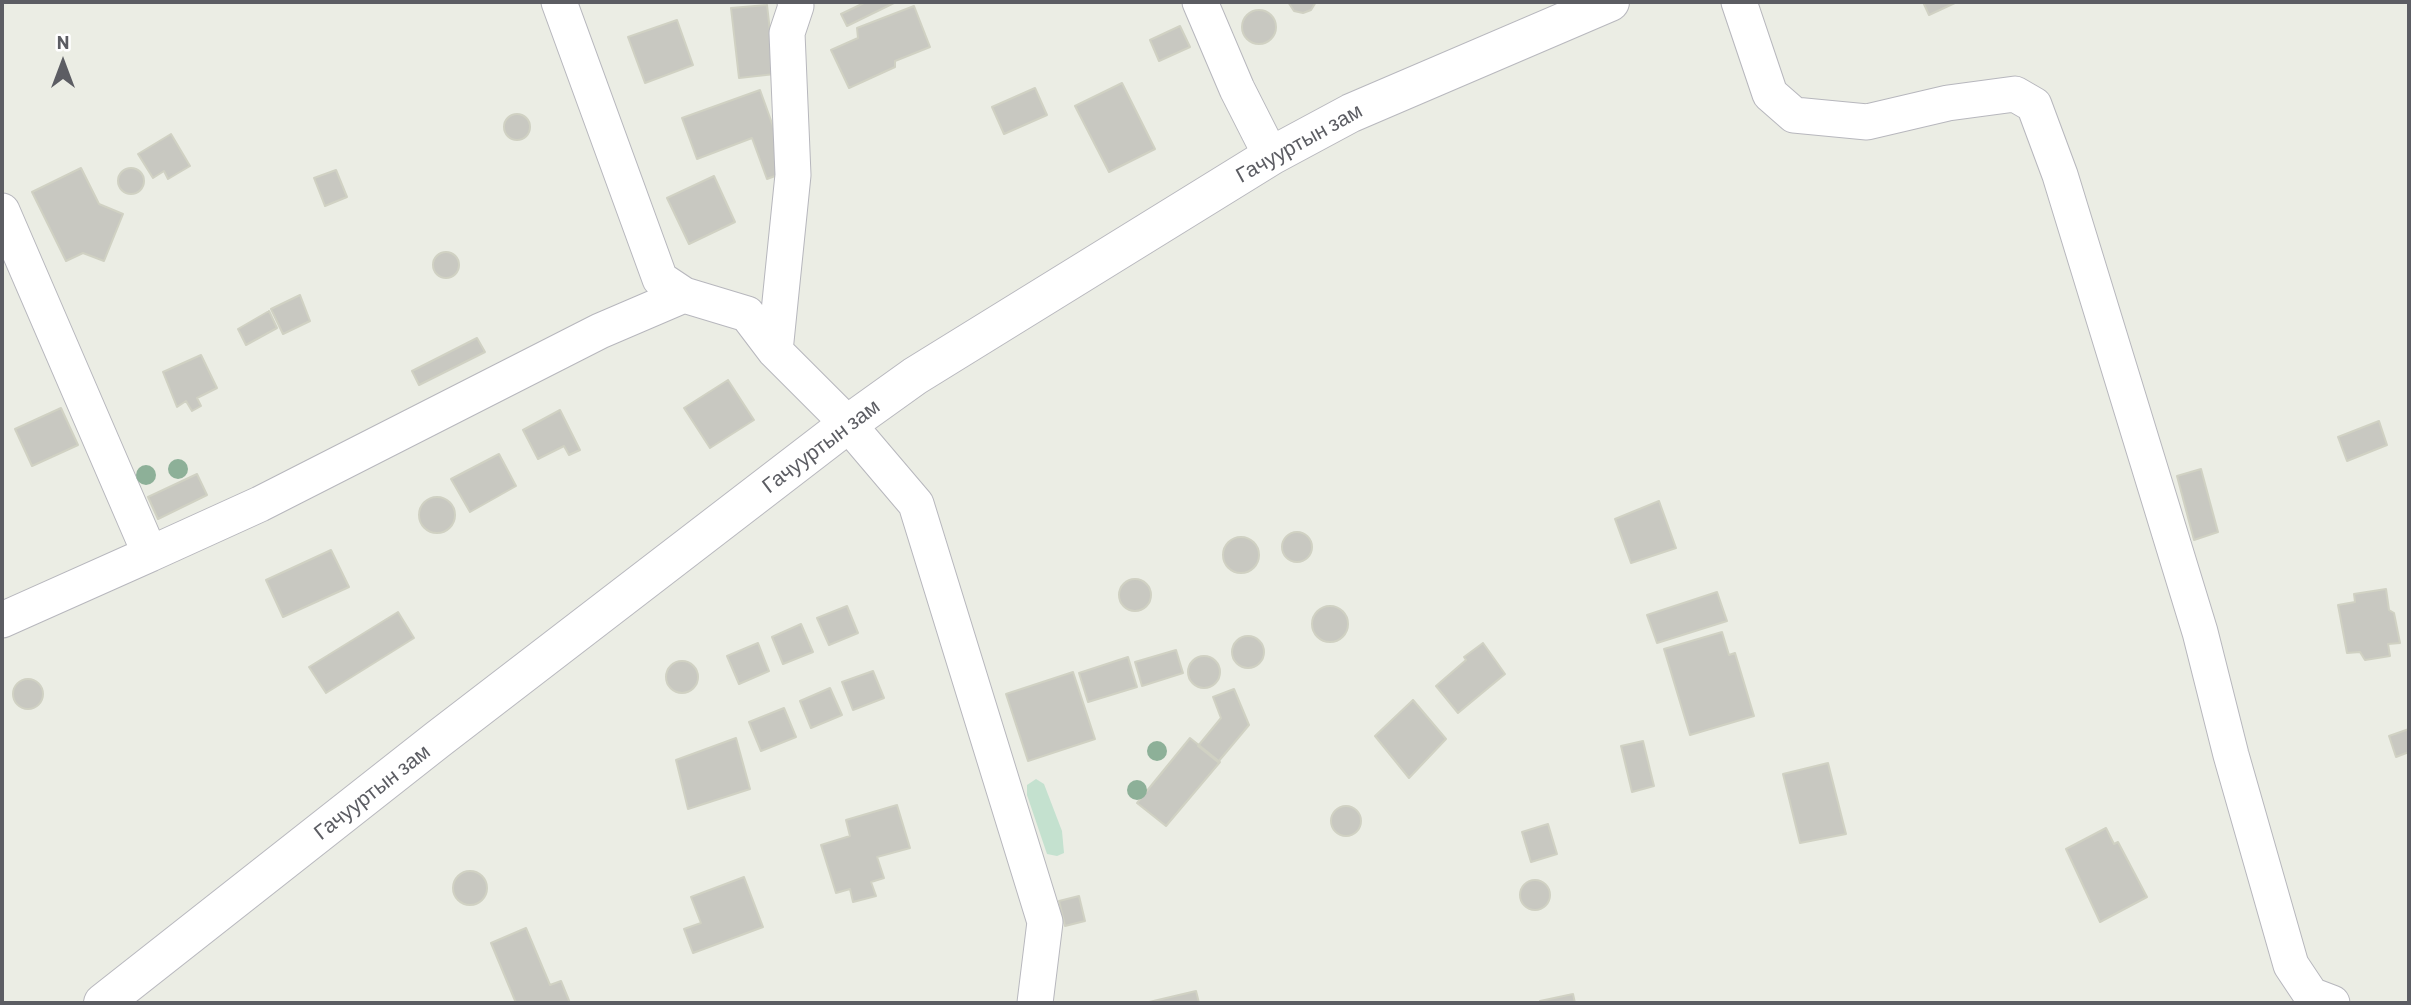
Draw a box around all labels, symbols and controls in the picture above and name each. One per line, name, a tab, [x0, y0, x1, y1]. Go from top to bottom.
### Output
north arrow	[28, 28, 98, 98]
text: N	[57, 30, 69, 53]
street label: Гачууртын зам	[1231, 98, 1367, 188]
street label: Гачууртын зам	[757, 394, 885, 498]
street label: Гачууртын зам	[309, 739, 435, 845]

